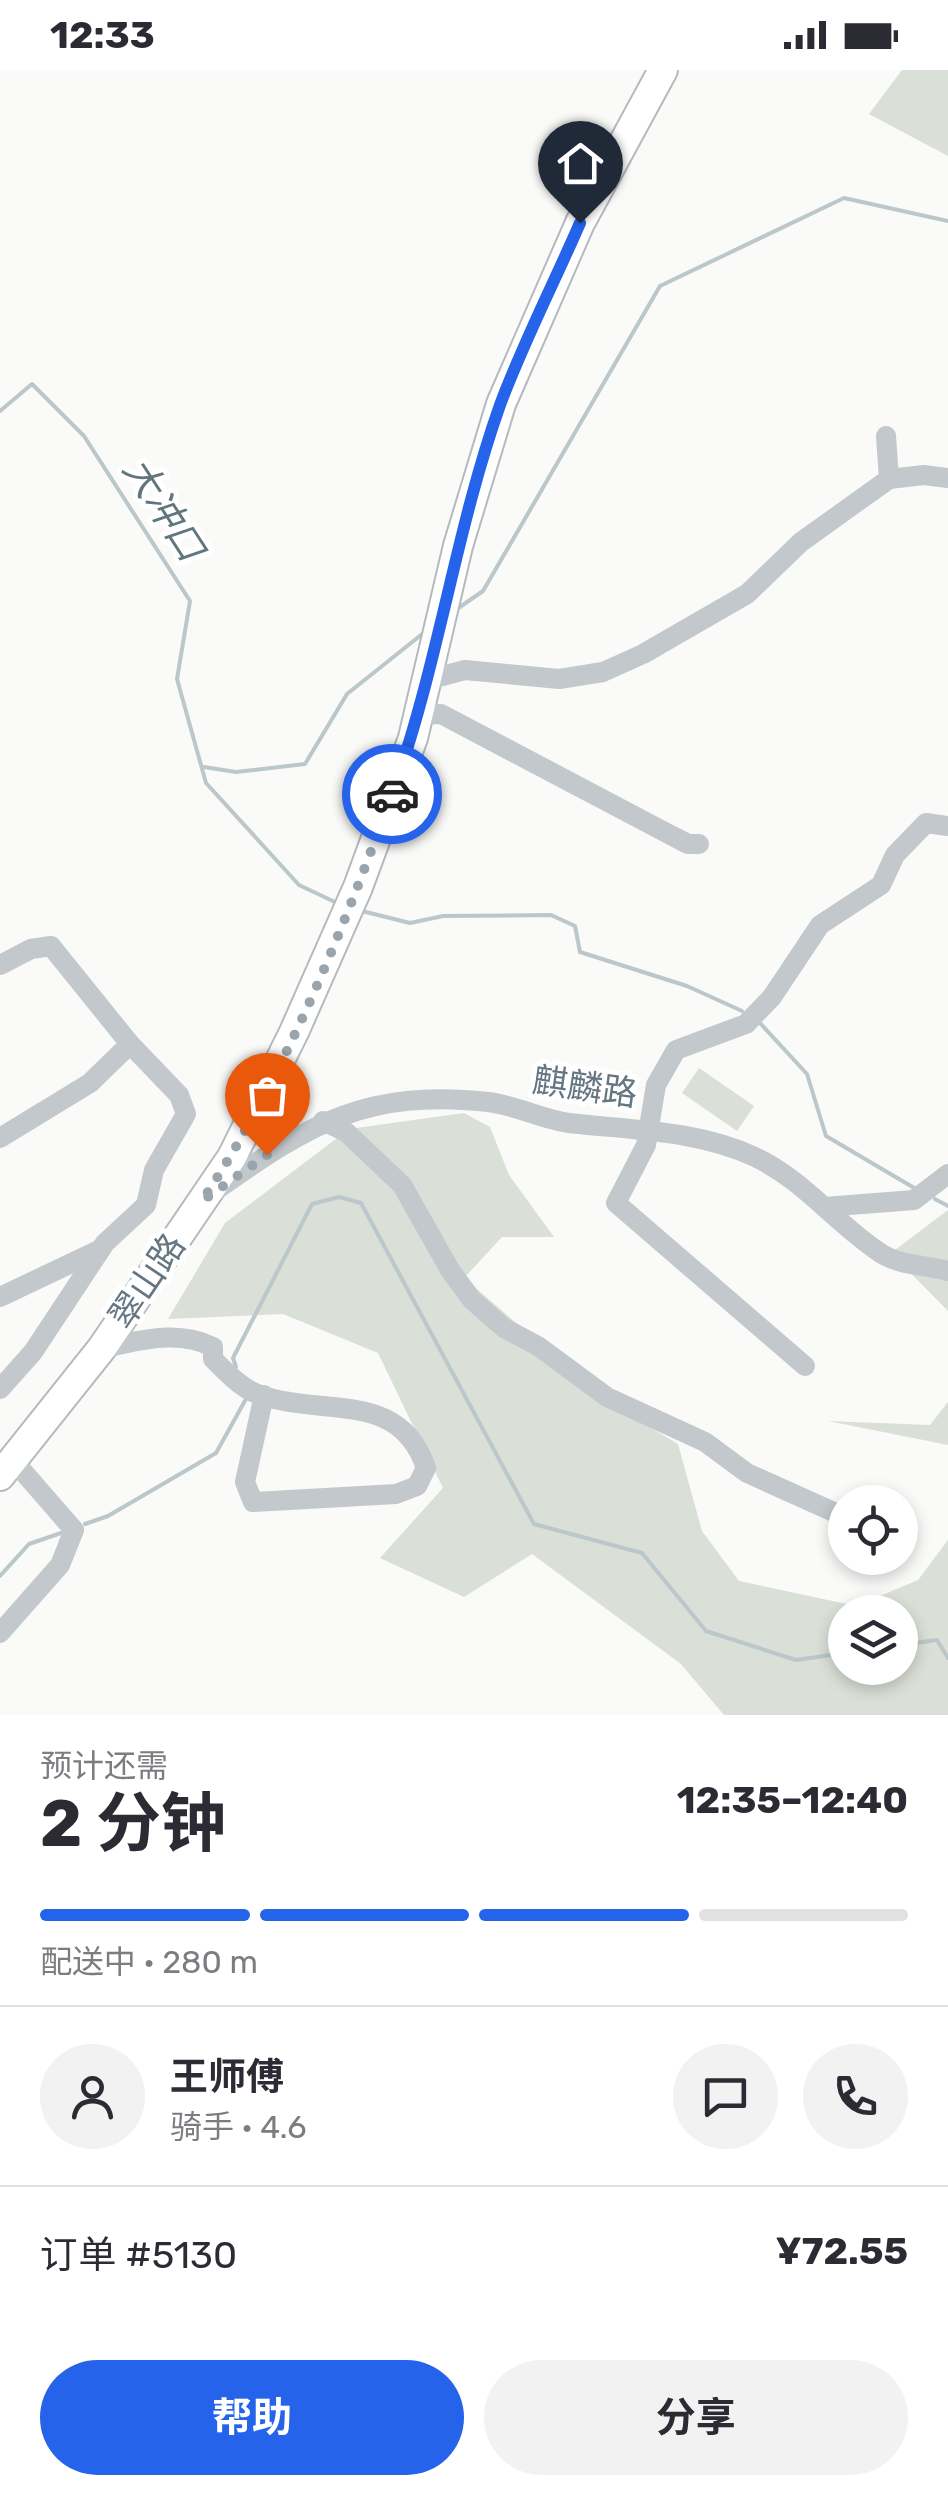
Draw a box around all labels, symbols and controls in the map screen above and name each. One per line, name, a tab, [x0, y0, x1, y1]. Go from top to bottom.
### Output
text: 12:33	[50, 12, 155, 58]
pin	[538, 121, 623, 224]
icon: home	[553, 136, 608, 191]
water label: 大冲口	[114, 449, 216, 572]
courier	[342, 744, 442, 844]
icon: car	[365, 767, 420, 822]
pin	[225, 1053, 310, 1156]
street label: 麒麟路	[530, 1059, 640, 1115]
icon: bag	[240, 1068, 295, 1123]
street label: 翠山路	[100, 1226, 194, 1336]
map controls	[828, 1485, 918, 1685]
button: locate	[828, 1485, 918, 1575]
button: layers	[828, 1595, 918, 1685]
text: 预计还需	[40, 1747, 168, 1785]
text: 12:35–12:40	[677, 1777, 908, 1823]
text: 2 分钟	[40, 1785, 226, 1862]
text: 配送中 · 280 m	[40, 1943, 258, 1981]
button: person	[40, 2044, 145, 2149]
button: chat	[673, 2044, 778, 2149]
button: phone	[803, 2044, 908, 2149]
text: 王师傅	[170, 2054, 284, 2100]
text: 骑手 · 4.6	[170, 2108, 307, 2146]
text: ¥72.55	[775, 2228, 908, 2274]
text: 订单 #5130	[40, 2232, 237, 2278]
button: 帮助	[40, 2360, 464, 2475]
button: 分享	[484, 2360, 908, 2475]

